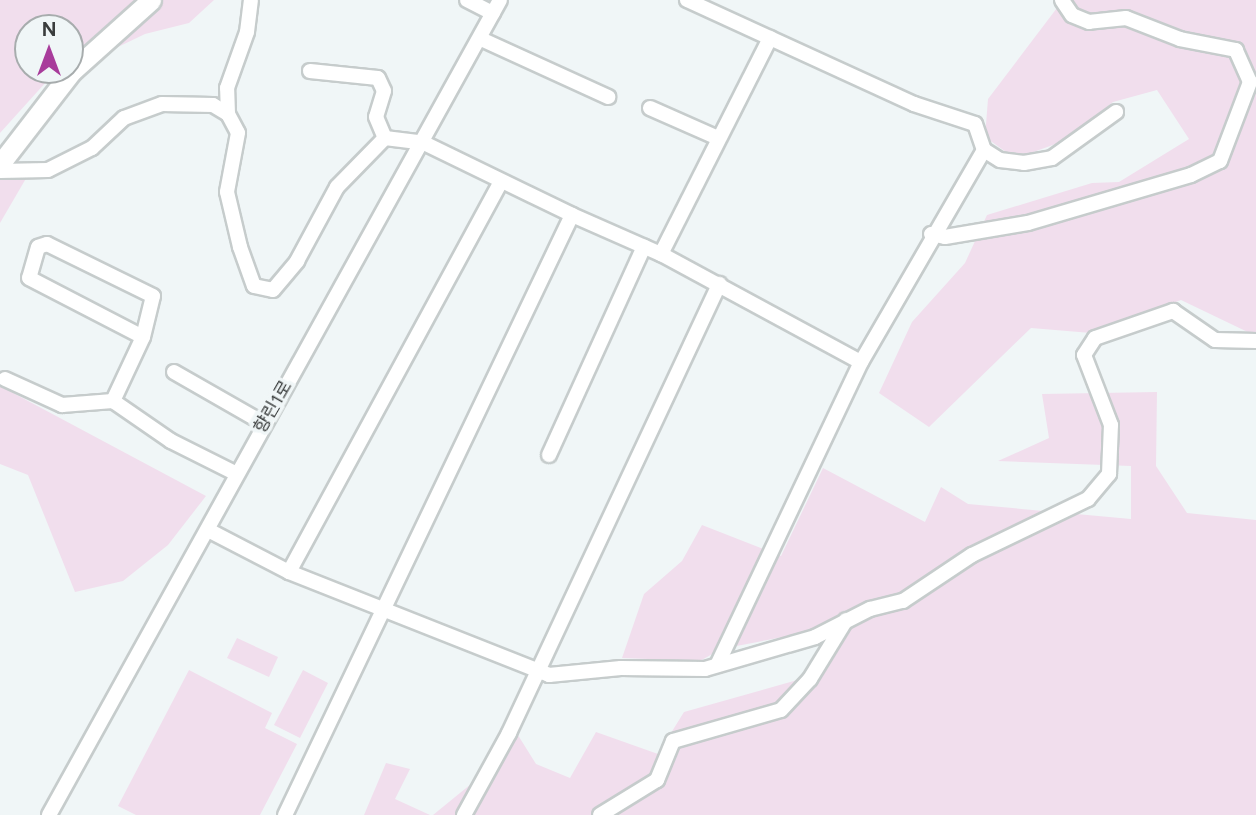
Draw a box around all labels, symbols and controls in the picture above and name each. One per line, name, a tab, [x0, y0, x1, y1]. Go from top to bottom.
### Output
north arrow	[14, 14, 84, 84]
text: N	[42, 18, 56, 41]
street label: 향린1로	[249, 377, 297, 437]

